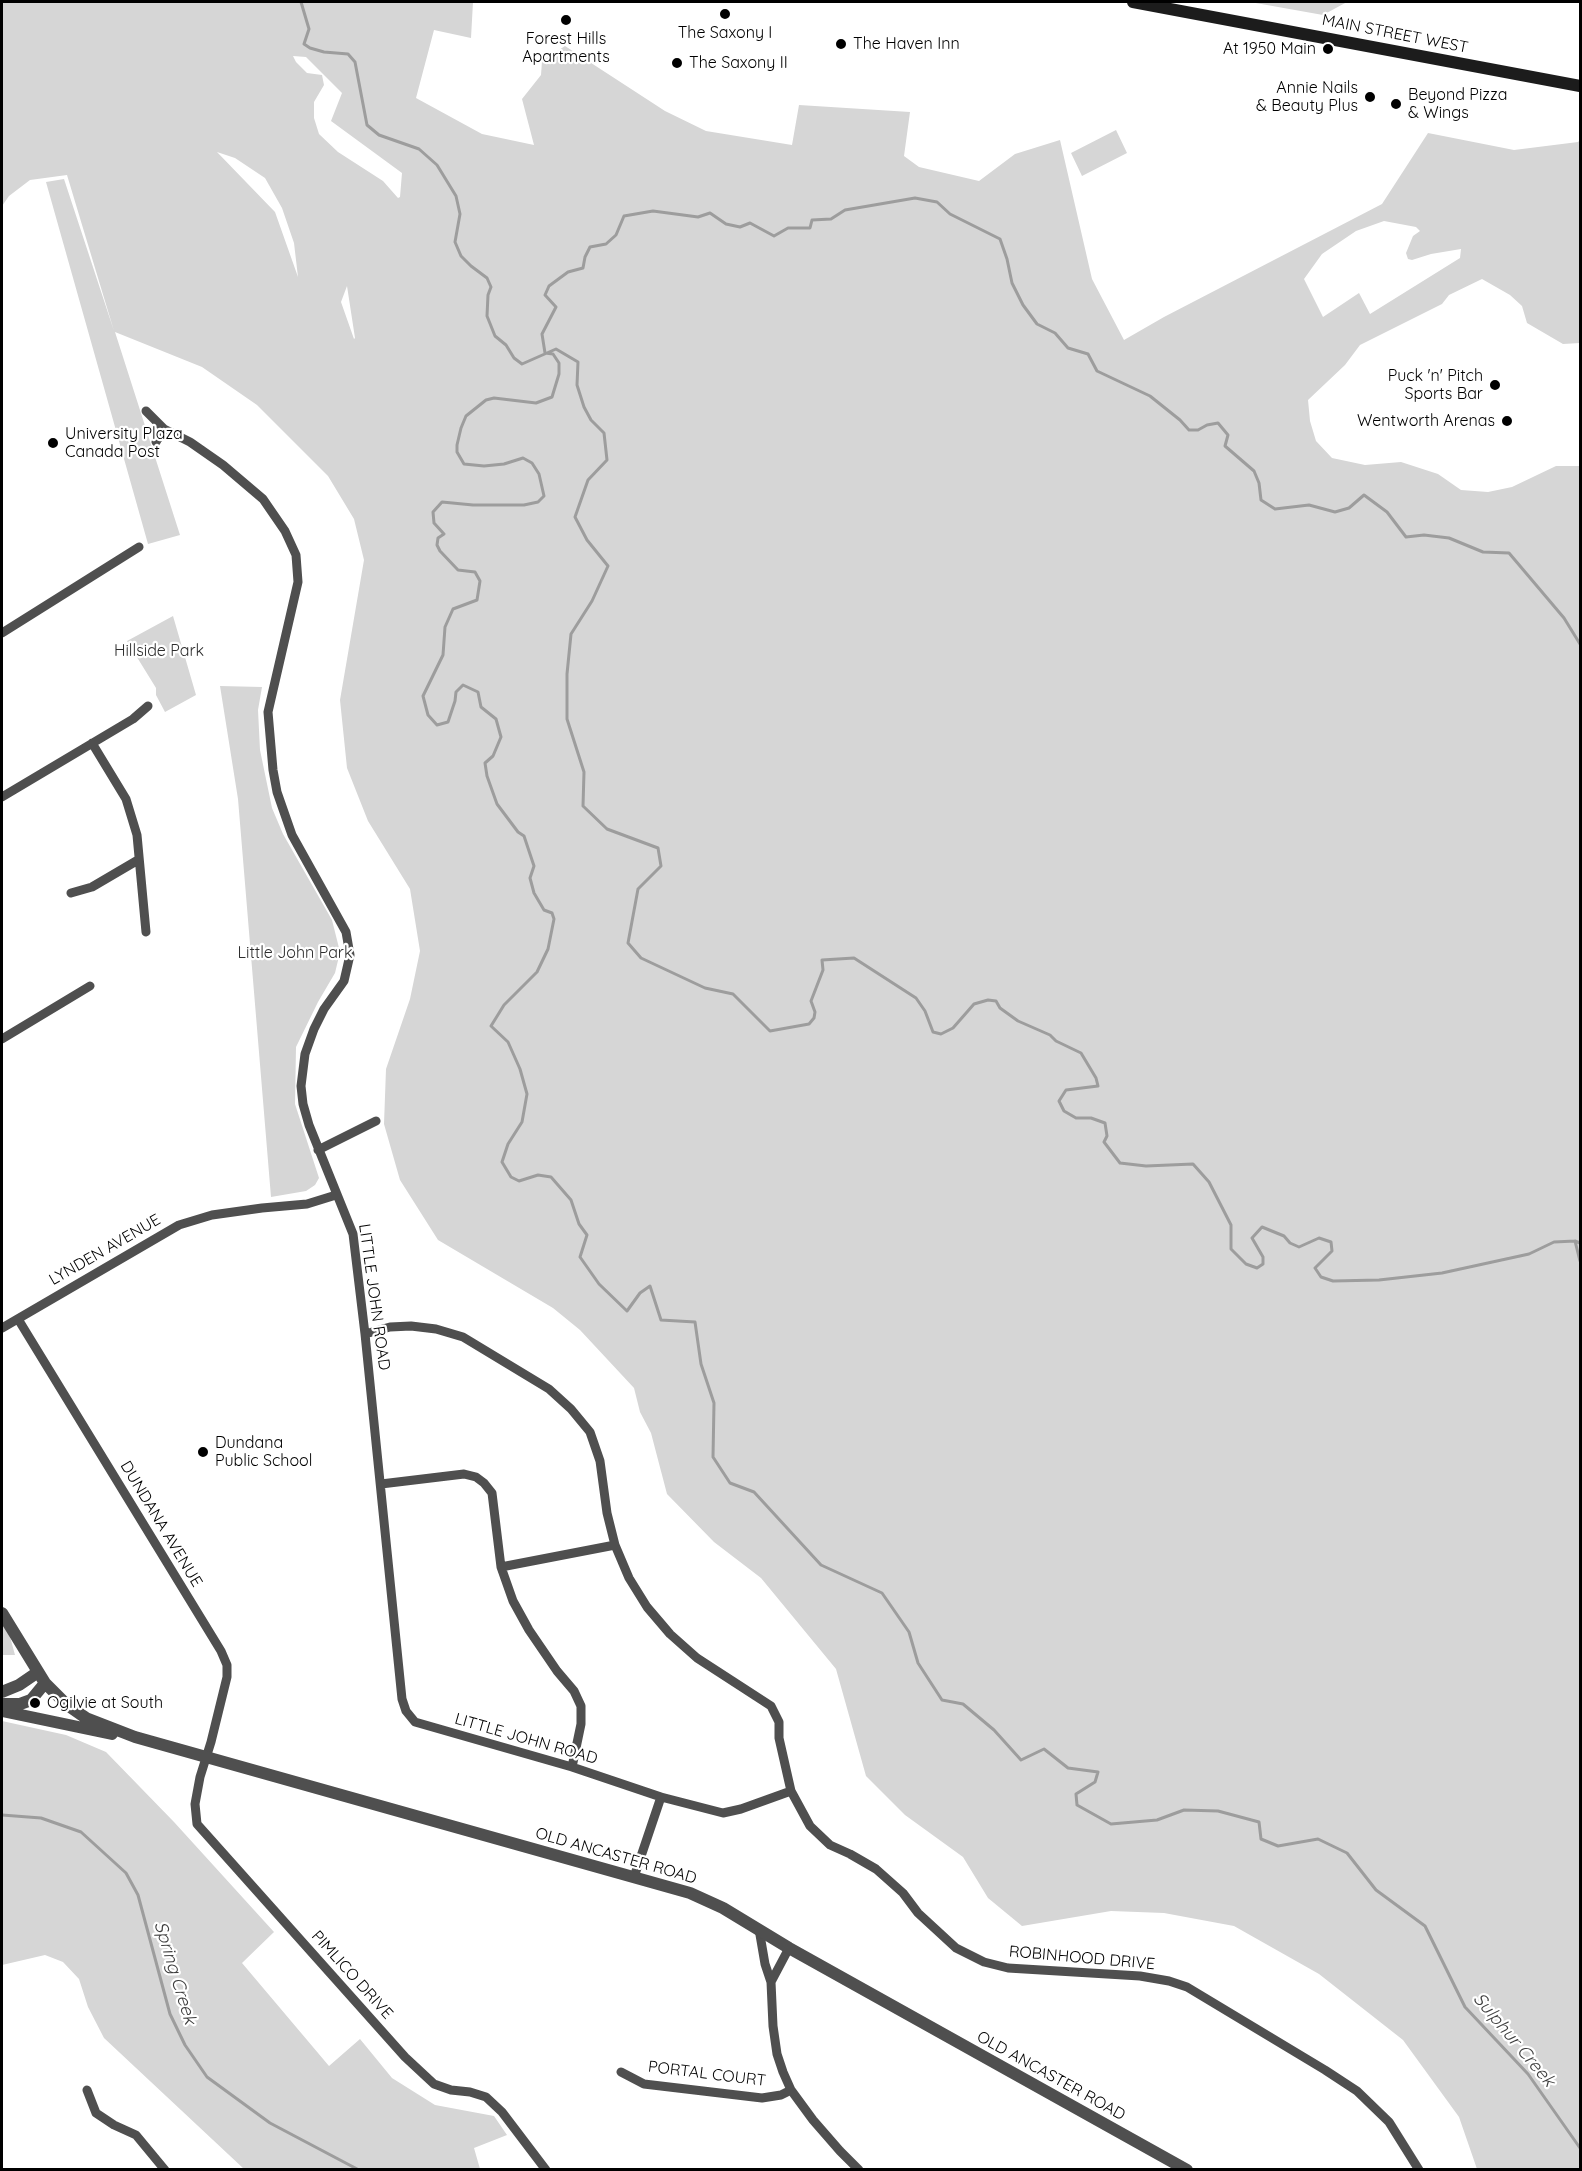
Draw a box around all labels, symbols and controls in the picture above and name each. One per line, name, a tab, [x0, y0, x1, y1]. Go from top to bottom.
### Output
marker: The Saxony I	[718, 7, 732, 21]
street label: MAIN STREET WEST	[1320, 10, 1470, 58]
marker: Forest Hills Apartments	[559, 13, 573, 27]
place label: The Saxony I	[678, 23, 772, 43]
place label: Forest Hills Apartments	[522, 29, 610, 67]
place label: The Haven Inn	[853, 34, 960, 54]
marker: The Haven Inn	[834, 37, 848, 51]
place label: At 1950 Main	[1223, 39, 1316, 59]
marker: At 1950 Main	[1321, 42, 1335, 56]
place label: The Saxony II	[689, 53, 788, 73]
marker: The Saxony II	[670, 56, 684, 70]
place label: Annie Nails & Beauty Plus	[1256, 78, 1358, 116]
place label: Beyond Pizza & Wings	[1408, 85, 1507, 123]
marker: Annie Nails & Beauty Plus	[1363, 90, 1377, 104]
marker: Beyond Pizza & Wings	[1389, 97, 1403, 111]
place label: Puck 'n' Pitch Sports Bar	[1388, 366, 1483, 404]
marker: Puck 'n' Pitch Sports Bar	[1488, 378, 1502, 392]
place label: Wentworth Arenas	[1357, 411, 1495, 431]
marker: Wentworth Arenas	[1500, 414, 1514, 428]
place label: University Plaza Canada Post	[65, 424, 183, 462]
marker: University Plaza Canada Post	[46, 436, 60, 450]
park label: Hillside Park	[114, 641, 204, 661]
park label: Little John Park	[237, 943, 353, 963]
street label: LYNDEN AVENUE	[46, 1210, 164, 1290]
street label: LITTLE JOHN ROAD	[354, 1222, 394, 1372]
place label: Dundana Public School	[215, 1433, 312, 1471]
marker: Dundana Public School	[196, 1445, 210, 1459]
street label: DUNDANA AVENUE	[116, 1458, 206, 1590]
place label: Ogilvie at South	[47, 1693, 163, 1713]
marker: Ogilvie at South	[28, 1696, 42, 1710]
street label: LITTLE JOHN ROAD	[452, 1709, 600, 1769]
street label: OLD ANCASTER ROAD	[533, 1824, 699, 1888]
water label: Spring Creek	[149, 1919, 201, 2027]
street label: PIMLICO DRIVE	[307, 1927, 397, 2023]
street label: ROBINHOOD DRIVE	[1008, 1942, 1156, 1974]
water label: Sulphur Creek	[1468, 1989, 1560, 2091]
street label: OLD ANCASTER ROAD	[973, 2027, 1129, 2125]
street label: PORTAL COURT	[647, 2057, 767, 2091]

